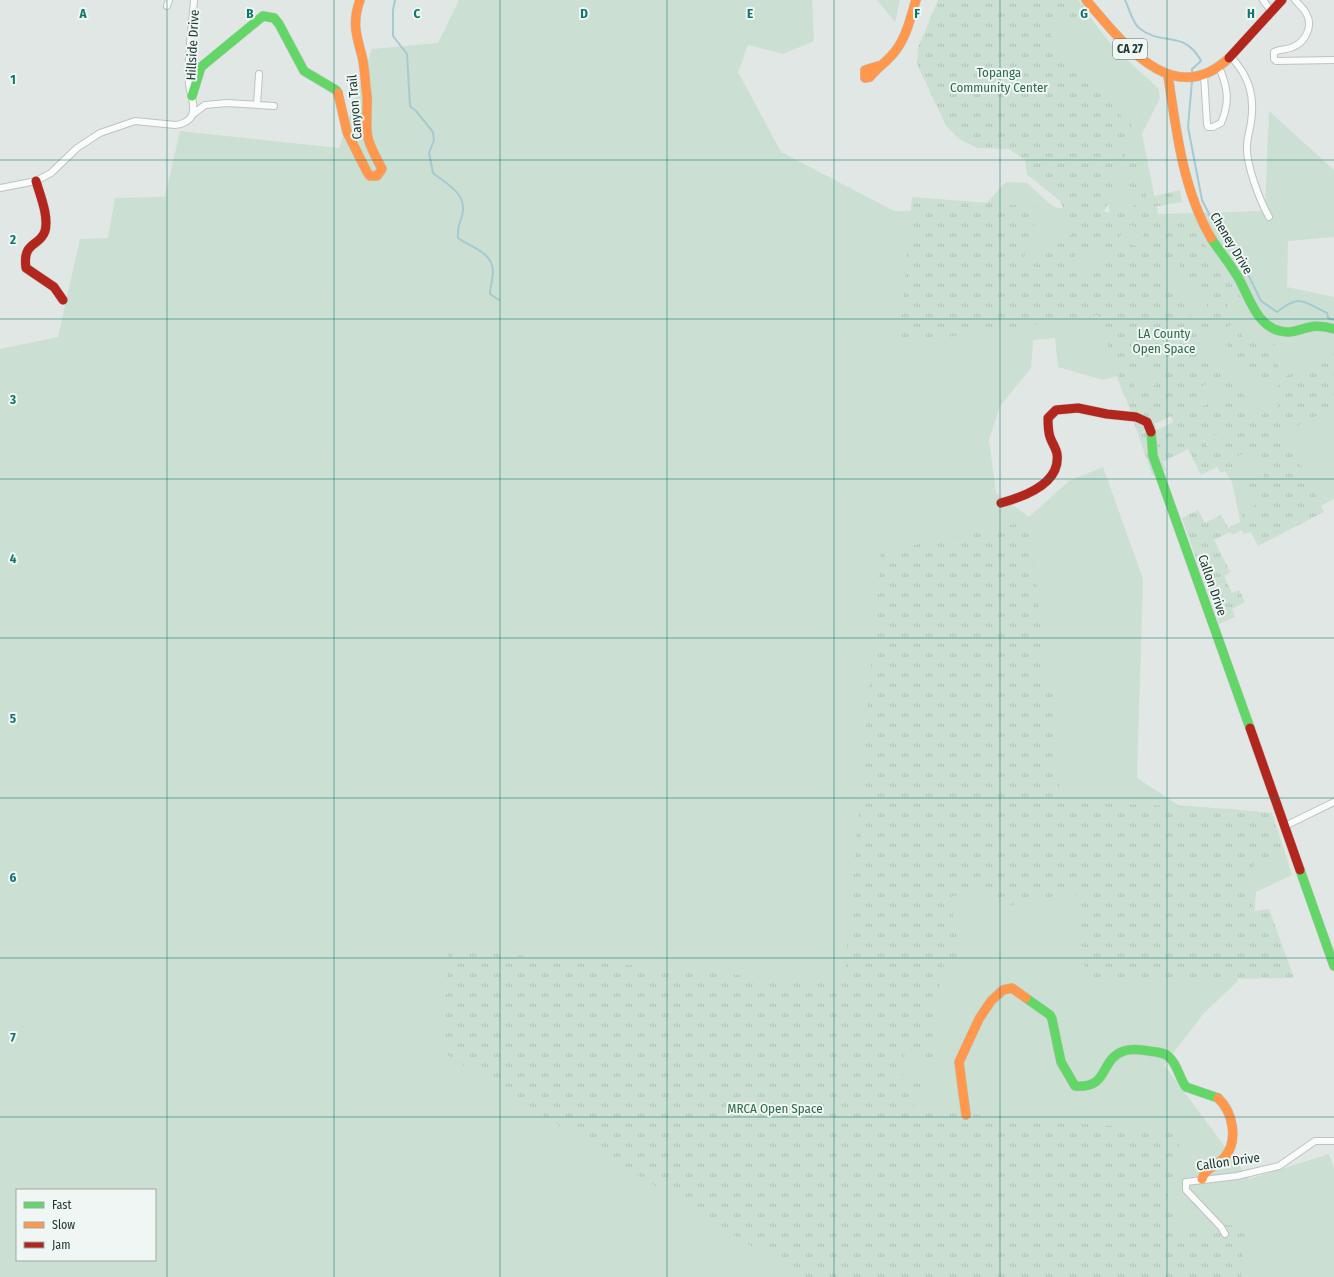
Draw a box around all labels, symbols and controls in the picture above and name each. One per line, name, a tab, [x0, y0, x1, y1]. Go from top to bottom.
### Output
text: A	[78, 6, 87, 21]
text: B	[246, 6, 254, 21]
text: C	[414, 6, 421, 21]
text: D	[580, 6, 588, 21]
text: E	[747, 6, 753, 21]
text: F	[914, 6, 920, 21]
text: G	[1080, 6, 1088, 21]
text: H	[1247, 6, 1255, 21]
street label: Hillside Drive	[183, 9, 202, 81]
road number: CA 27	[1113, 39, 1147, 59]
park label: Topanga Community Center	[950, 65, 1048, 95]
text: 1	[10, 72, 16, 87]
street label: Canyon Trail	[344, 73, 365, 140]
street label: Cheney Drive	[1207, 210, 1256, 277]
text: 2	[9, 232, 16, 247]
park label: LA County Open Space	[1133, 326, 1195, 356]
text: 3	[9, 392, 16, 407]
text: 4	[10, 551, 17, 566]
street label: Callon Drive	[1195, 553, 1230, 618]
text: 5	[10, 711, 16, 726]
text: 6	[10, 870, 17, 885]
text: 7	[10, 1030, 16, 1045]
park label: MRCA Open Space	[727, 1101, 823, 1116]
street label: Callon Drive	[1195, 1150, 1261, 1173]
legend	[16, 1189, 156, 1261]
text: Fast	[52, 1198, 71, 1212]
text: Slow	[52, 1218, 75, 1232]
text: Jam	[52, 1238, 70, 1252]

